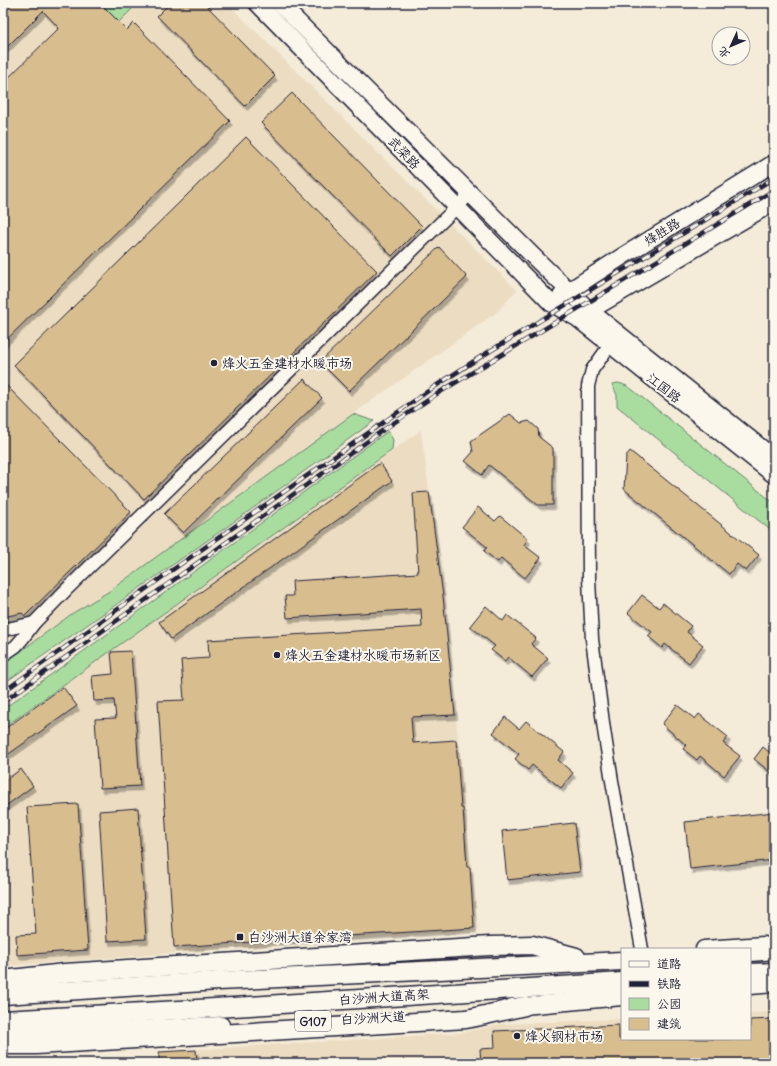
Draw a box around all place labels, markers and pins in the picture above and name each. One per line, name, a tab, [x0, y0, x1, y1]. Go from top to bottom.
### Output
place label: 烽火五金建材水暖市场	[222, 355, 352, 372]
marker: 烽火五金建材水暖市场	[209, 358, 219, 368]
place label: 烽火五金建材水暖市场新区	[285, 647, 441, 664]
marker: 烽火五金建材水暖市场新区	[272, 650, 282, 660]
place label: 白沙洲大道余家湾	[248, 929, 352, 946]
marker: 白沙洲大道余家湾	[235, 932, 245, 942]
place label: 烽火钢材市场	[525, 1028, 603, 1045]
marker: 烽火钢材市场	[512, 1031, 522, 1041]

